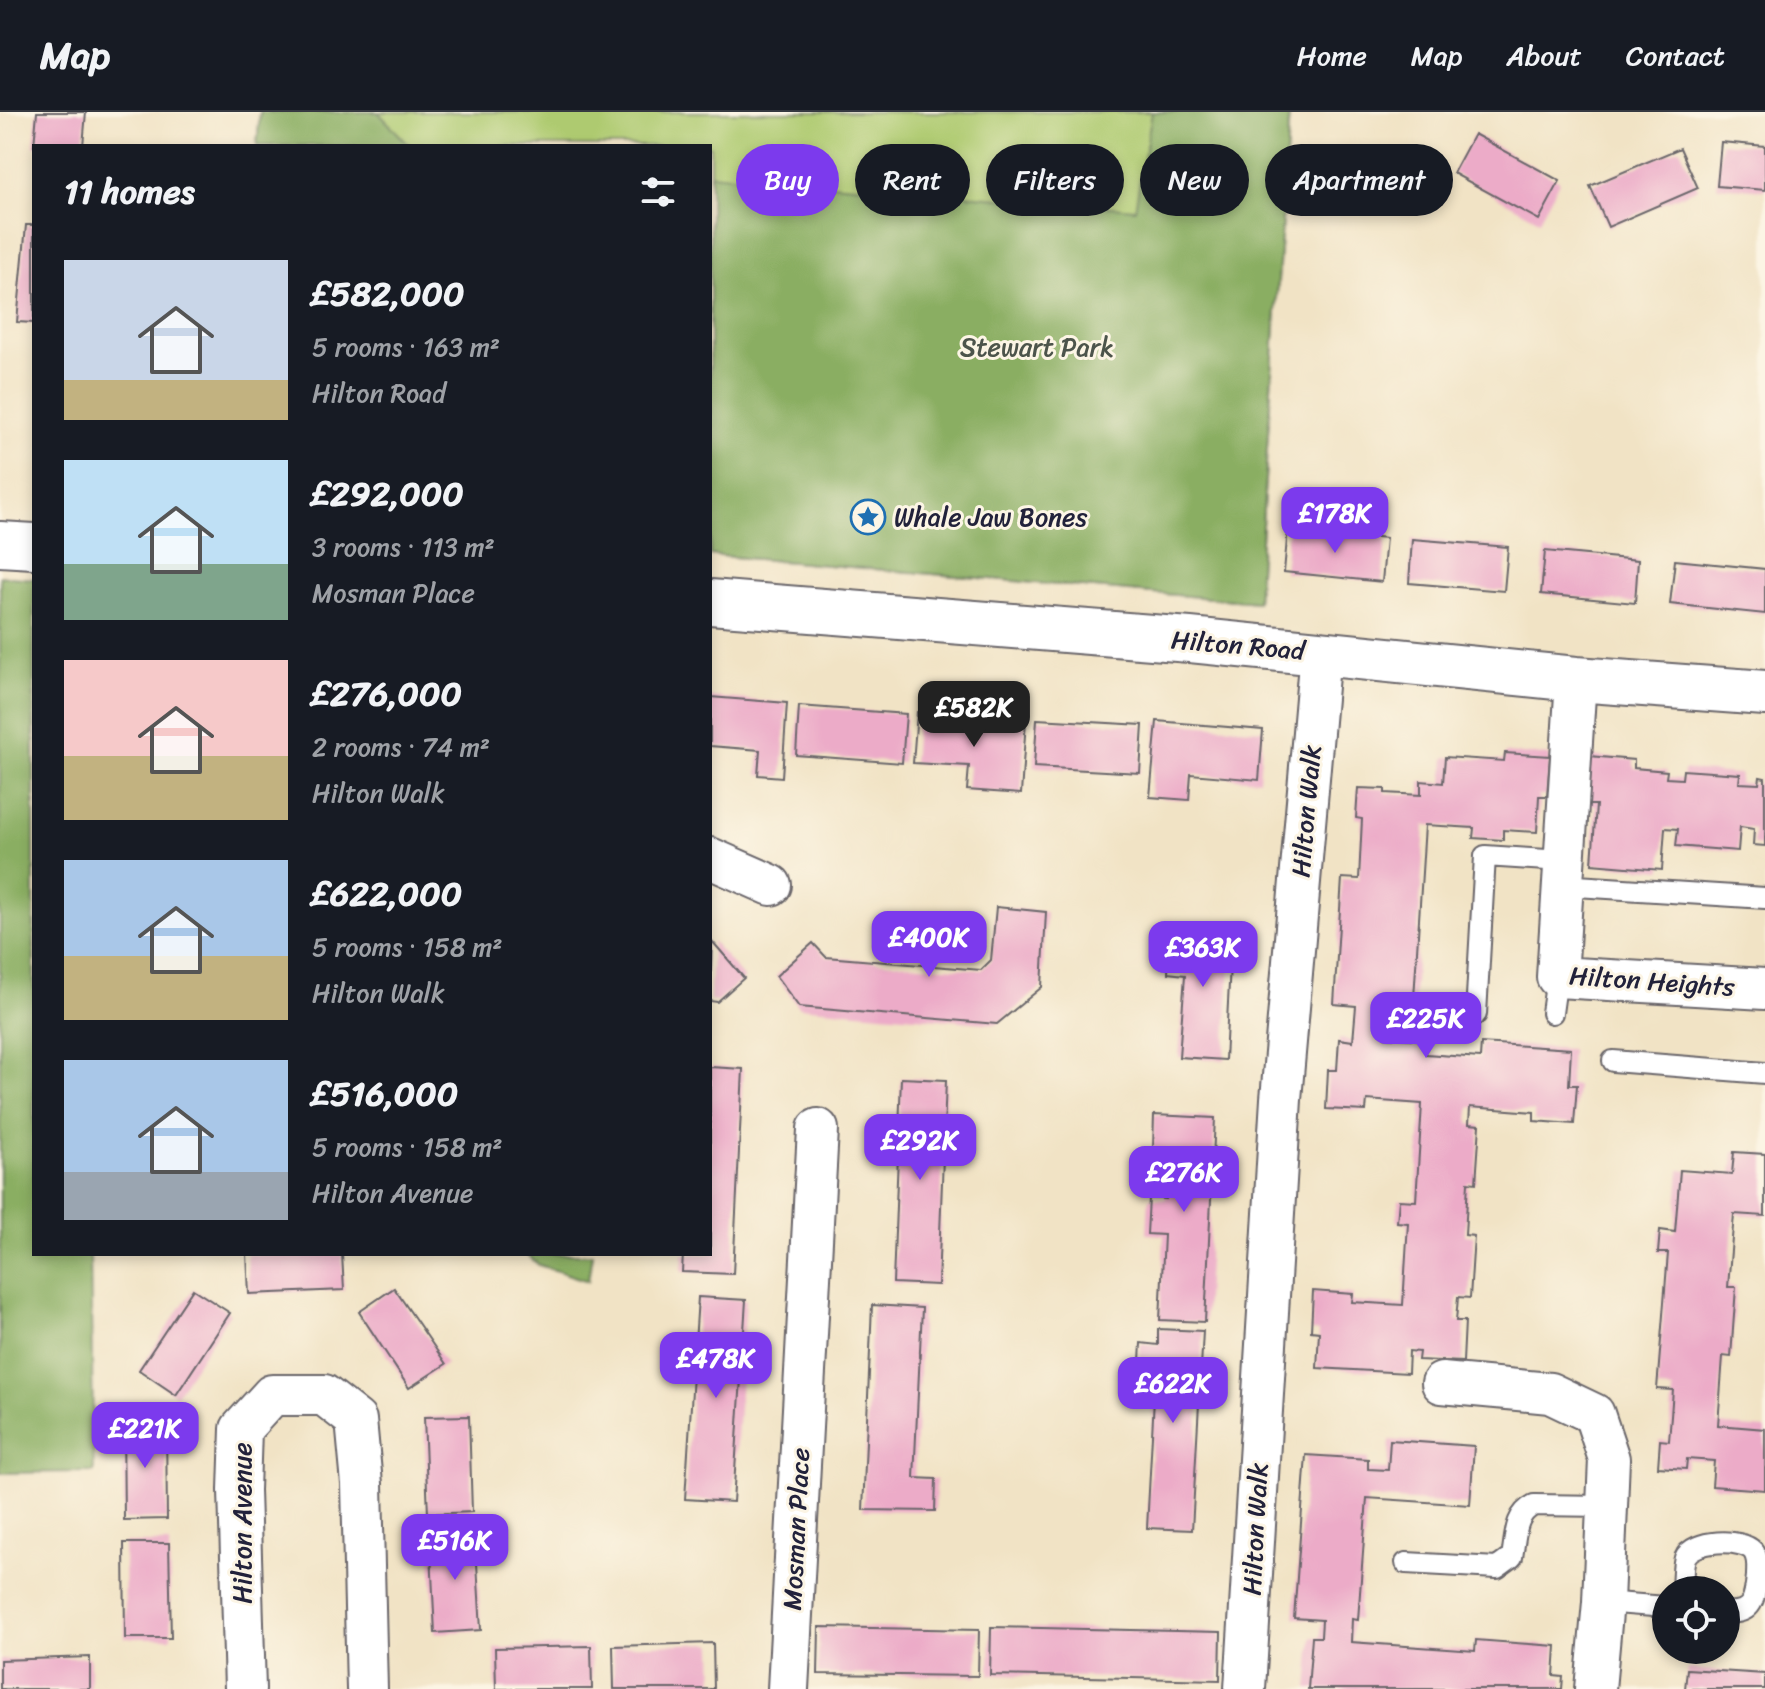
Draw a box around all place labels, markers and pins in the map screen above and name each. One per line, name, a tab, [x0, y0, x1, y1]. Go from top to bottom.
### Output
pin: £178K	[1279, 487, 1391, 555]
place label: Whale Jaw Bones	[894, 494, 1087, 540]
place icon: Whale Jaw Bones	[849, 498, 887, 536]
pin: £582K	[918, 681, 1030, 749]
pin: £400K	[873, 911, 985, 979]
pin: £363K	[1147, 921, 1259, 989]
pin: £225K	[1370, 992, 1482, 1060]
pin: £292K	[864, 1114, 976, 1182]
pin: £276K	[1128, 1146, 1240, 1214]
pin: £478K	[660, 1332, 772, 1400]
pin: £622K	[1117, 1357, 1229, 1425]
pin: £221K	[89, 1402, 201, 1470]
pin: £516K	[399, 1514, 511, 1582]

